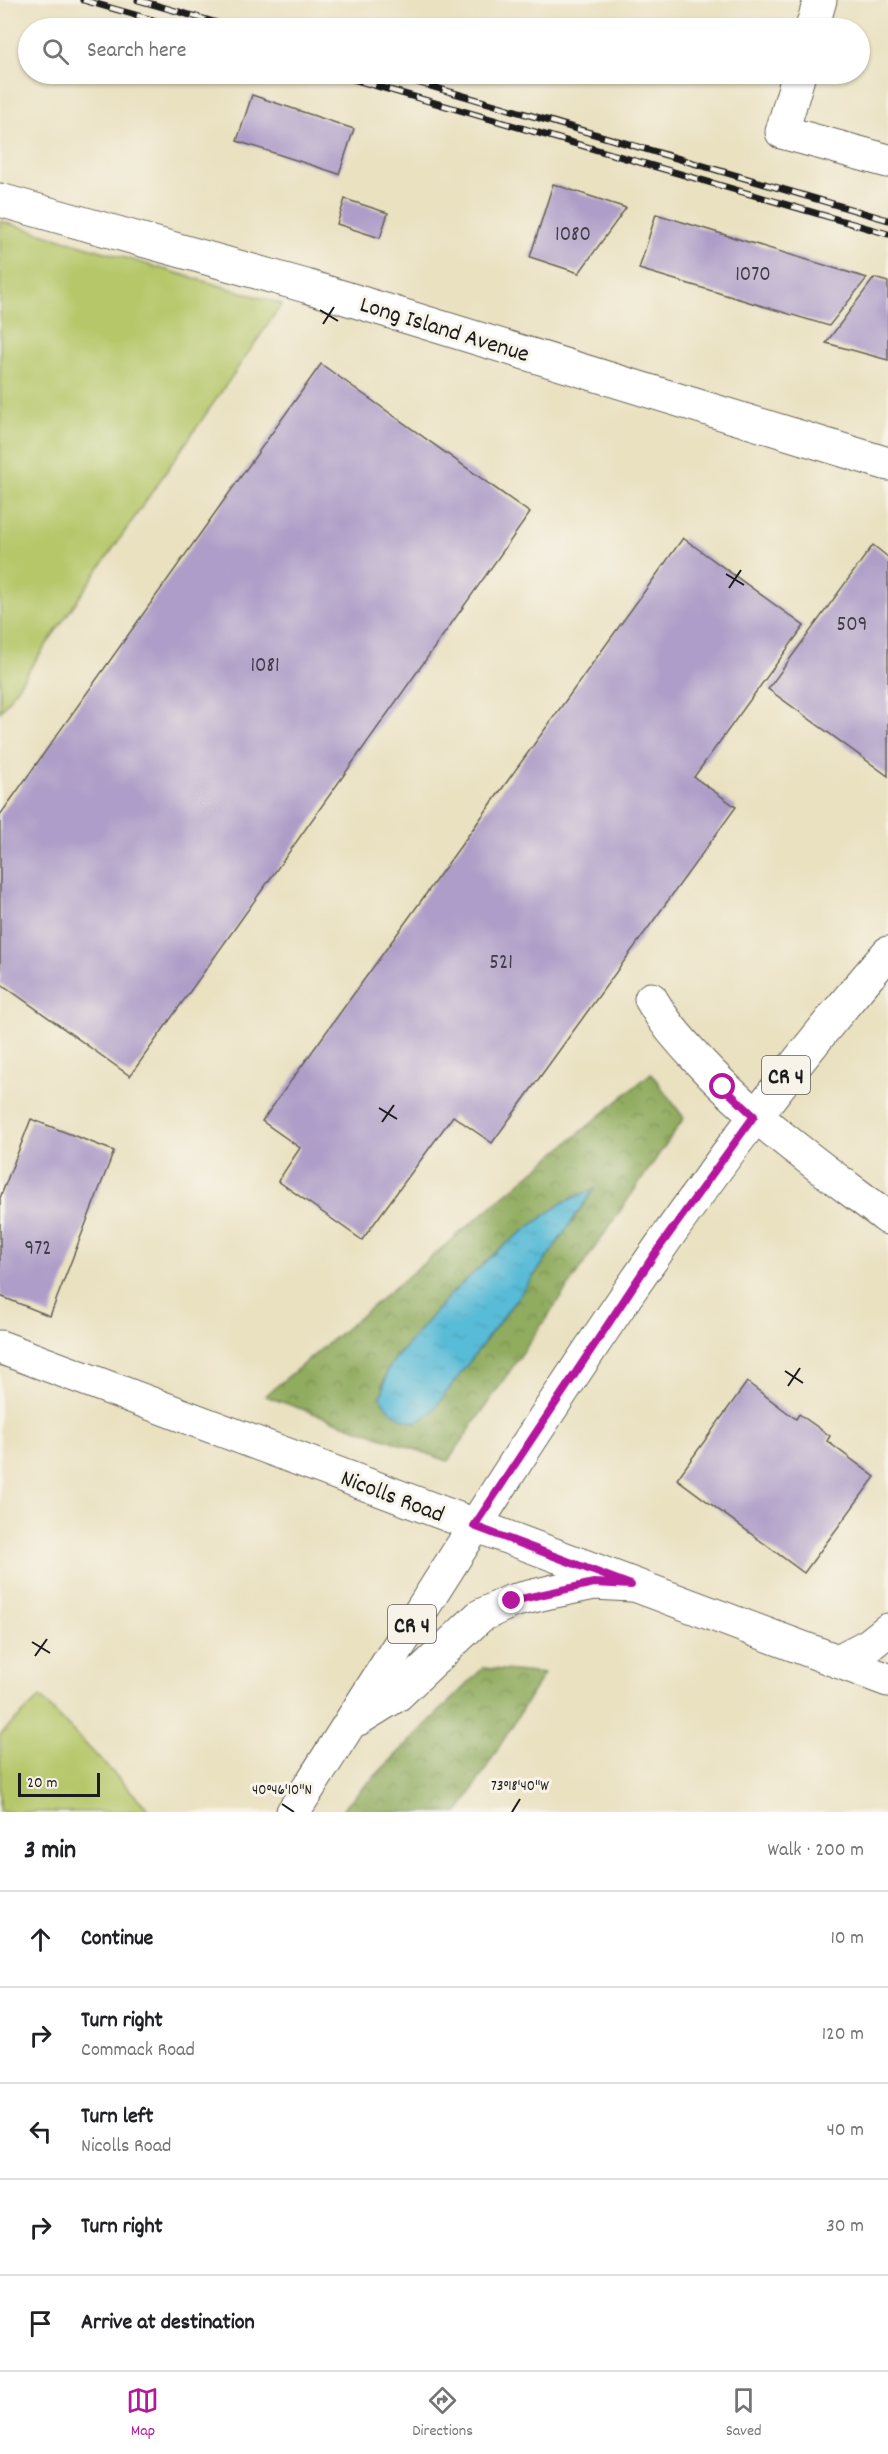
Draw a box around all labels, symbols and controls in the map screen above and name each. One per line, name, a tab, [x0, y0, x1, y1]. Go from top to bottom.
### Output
search box	[18, 18, 870, 84]
icon: search	[39, 35, 72, 68]
text: Search here	[87, 36, 186, 67]
house number: 1080	[555, 221, 591, 251]
house number: 1070	[735, 261, 771, 291]
street label: Long Island Avenue	[355, 289, 533, 373]
house number: 509	[837, 611, 867, 641]
house number: 1081	[250, 652, 280, 682]
house number: 521	[489, 949, 513, 979]
road number: CR 4	[762, 1056, 810, 1094]
route start	[709, 1073, 735, 1099]
house number: 972	[25, 1235, 51, 1265]
street label: Nicolls Road	[335, 1462, 449, 1533]
route end	[498, 1587, 524, 1613]
road number: CR 4	[388, 1605, 436, 1643]
scale bar	[18, 1770, 100, 1798]
text: 20 m	[27, 1772, 57, 1795]
text: 73°18'40"W	[491, 1776, 549, 1798]
text: 40°46'10"N	[252, 1780, 312, 1802]
text: 3 min	[24, 1833, 76, 1870]
text: Walk · 200 m	[768, 1837, 864, 1865]
icon: ahead	[24, 1923, 57, 1956]
text: Continue	[81, 1924, 153, 1955]
text: 10 m	[830, 1925, 864, 1953]
text: Turn right	[81, 2006, 163, 2037]
icon: right	[24, 2019, 57, 2052]
text: 120 m	[822, 2021, 864, 2049]
text: Commack Road	[81, 2037, 195, 2065]
text: Turn left	[81, 2102, 153, 2133]
icon: left	[24, 2115, 57, 2148]
text: 40 m	[826, 2117, 864, 2145]
text: Nicolls Road	[81, 2133, 171, 2161]
icon: right	[24, 2211, 57, 2244]
text: Turn right	[81, 2212, 163, 2243]
text: 30 m	[826, 2213, 864, 2241]
icon: arrive	[24, 2307, 57, 2340]
text: Arrive at destination	[81, 2308, 255, 2339]
tab: Map	[126, 2384, 159, 2443]
tab: Directions	[412, 2384, 473, 2443]
tab: Saved	[726, 2384, 762, 2443]

